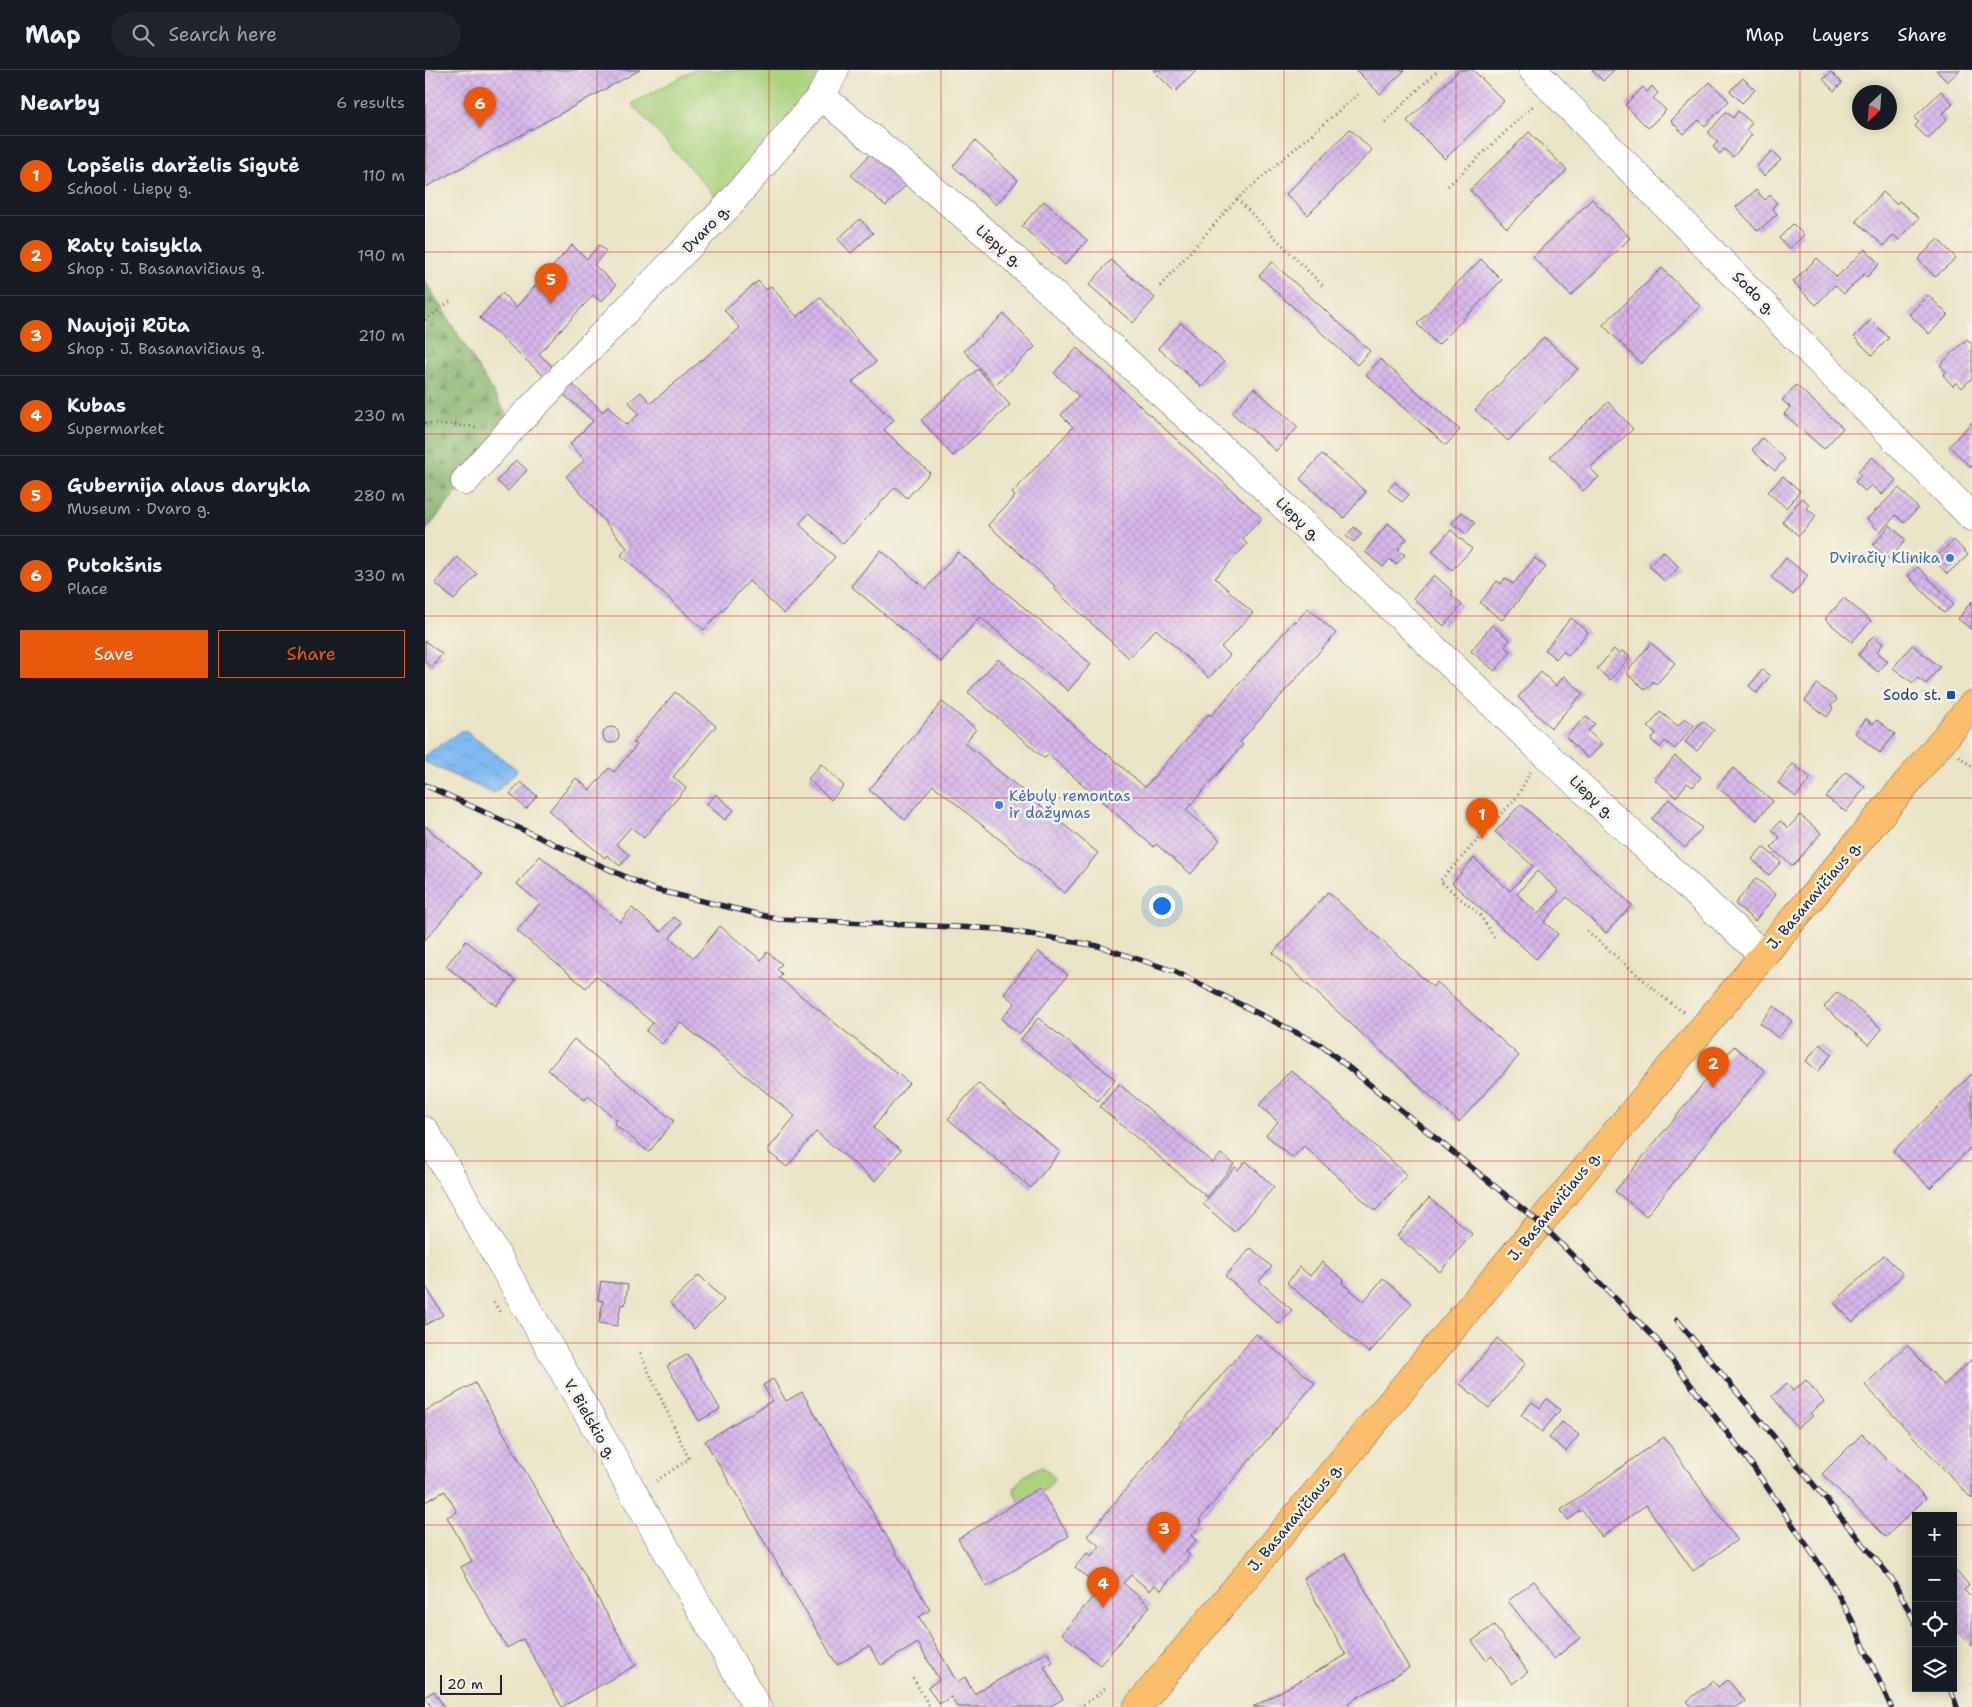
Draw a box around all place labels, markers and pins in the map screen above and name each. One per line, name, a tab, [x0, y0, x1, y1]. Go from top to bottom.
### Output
pin: 6	[464, 87, 496, 128]
pin: 5	[535, 263, 567, 304]
place label: Dviračių Klinika	[1829, 548, 1941, 568]
marker: Dviračių Klinika	[1944, 552, 1956, 564]
place label: Sodo st.	[1883, 685, 1941, 705]
marker: Sodo st.	[1945, 689, 1957, 701]
place label: Kėbulų remontas ir dažymas	[1009, 786, 1131, 823]
pin: 1	[1466, 798, 1498, 839]
marker: Kėbulų remontas ir dažymas	[993, 799, 1005, 811]
pin: 2	[1697, 1047, 1729, 1088]
pin: 3	[1148, 1512, 1180, 1553]
pin: 4	[1087, 1567, 1119, 1608]

